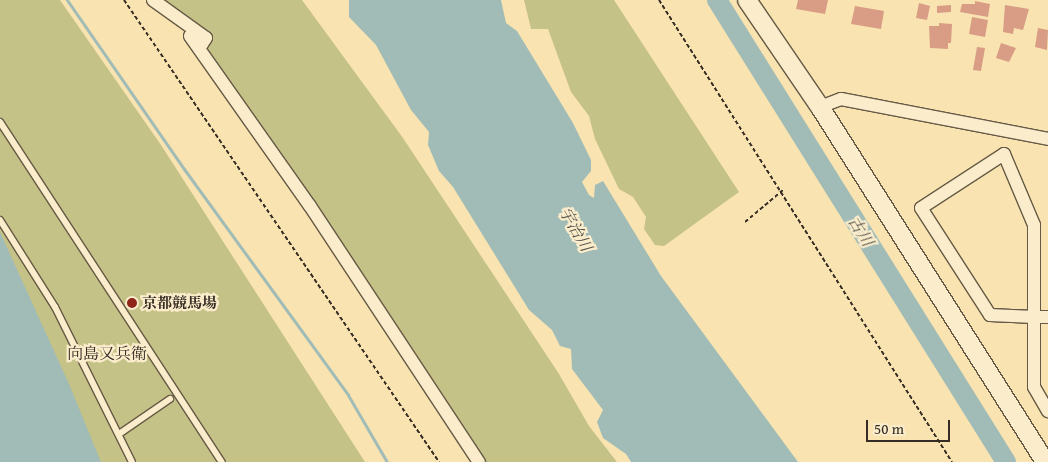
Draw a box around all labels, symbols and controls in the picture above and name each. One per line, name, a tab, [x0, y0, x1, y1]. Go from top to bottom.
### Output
water label: 宇治川	[556, 203, 596, 255]
water label: 古川	[844, 212, 878, 250]
place label: 京都競馬場	[142, 294, 217, 312]
marker: 京都競馬場	[126, 297, 138, 309]
district label: 向島又兵衛	[67, 343, 147, 363]
scale bar	[868, 410, 952, 442]
text: 50 m	[874, 418, 904, 439]

